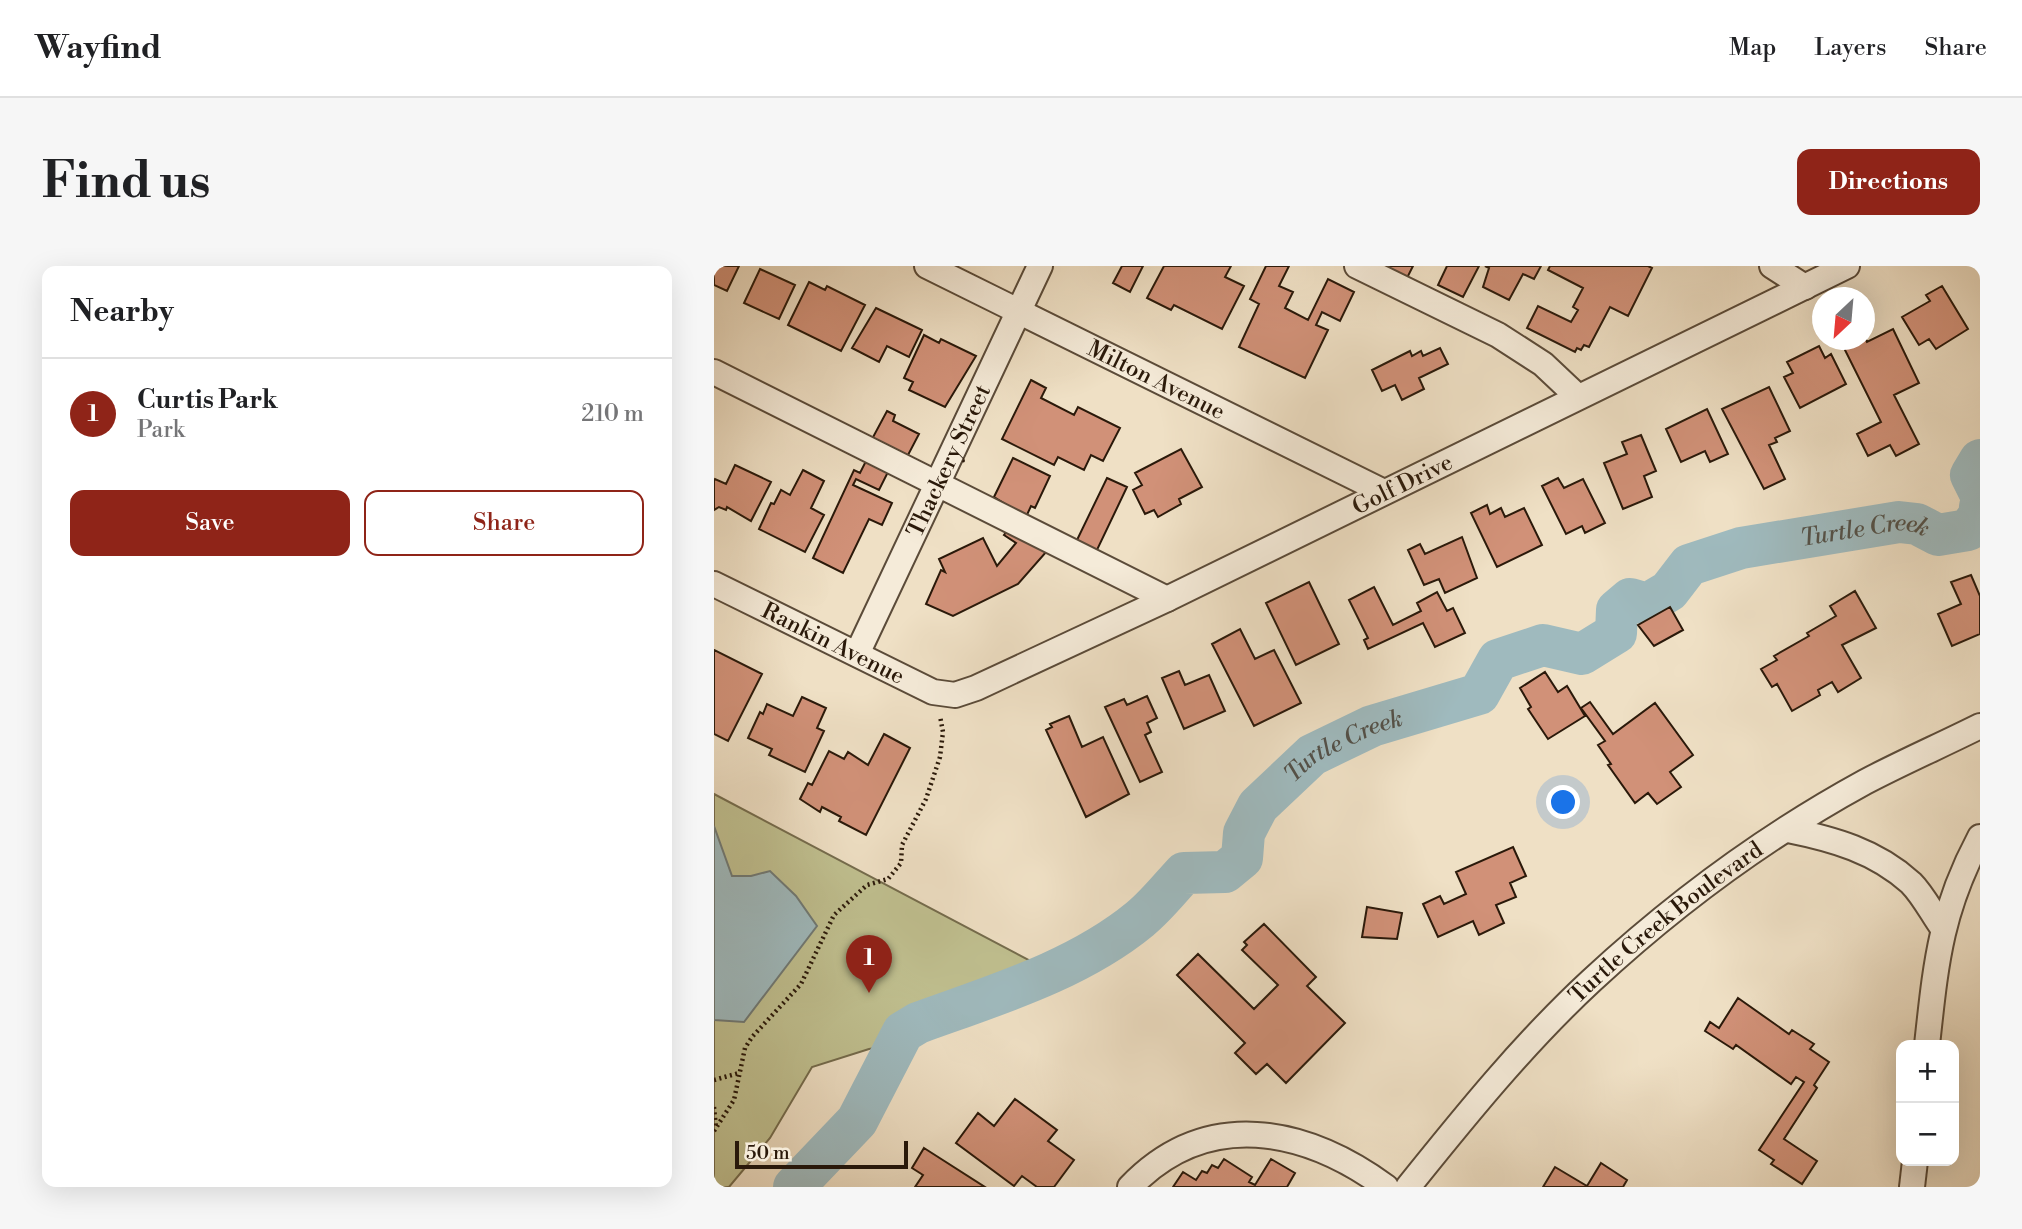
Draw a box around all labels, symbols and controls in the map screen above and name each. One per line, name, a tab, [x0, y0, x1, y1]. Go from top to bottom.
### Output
text: Wayfind	[35, 28, 162, 69]
text: Map	[1729, 33, 1776, 63]
text: Layers	[1814, 33, 1886, 63]
text: Share	[1924, 33, 1987, 63]
button: Directions	[1797, 149, 1980, 215]
text: Find us	[42, 152, 211, 213]
north arrow	[1812, 287, 1875, 350]
text: Nearby	[70, 293, 174, 331]
street label: Milton Avenue	[1083, 335, 1229, 426]
street label: Thackery Street	[901, 380, 997, 542]
text: Curtis Park	[137, 384, 278, 416]
text: 1	[87, 400, 99, 428]
text: 210 m	[581, 400, 644, 428]
text: Park	[137, 416, 185, 444]
street label: Golf Drive	[1348, 448, 1457, 521]
button: Save	[70, 490, 350, 556]
button: Share	[364, 490, 644, 556]
water label: Turtle Creek	[1798, 508, 1935, 554]
street label: Rankin Avenue	[757, 597, 909, 691]
water label: Turtle Creek	[1278, 704, 1406, 790]
your location	[1546, 785, 1580, 819]
street label: Turtle Creek Boulevard	[1563, 836, 1768, 1009]
pin: 1	[846, 935, 892, 993]
map controls	[1896, 1040, 1959, 1166]
button: +	[1896, 1040, 1959, 1103]
button: −	[1896, 1103, 1959, 1166]
scale bar	[735, 1138, 908, 1170]
text: 50 m	[746, 1141, 790, 1165]

